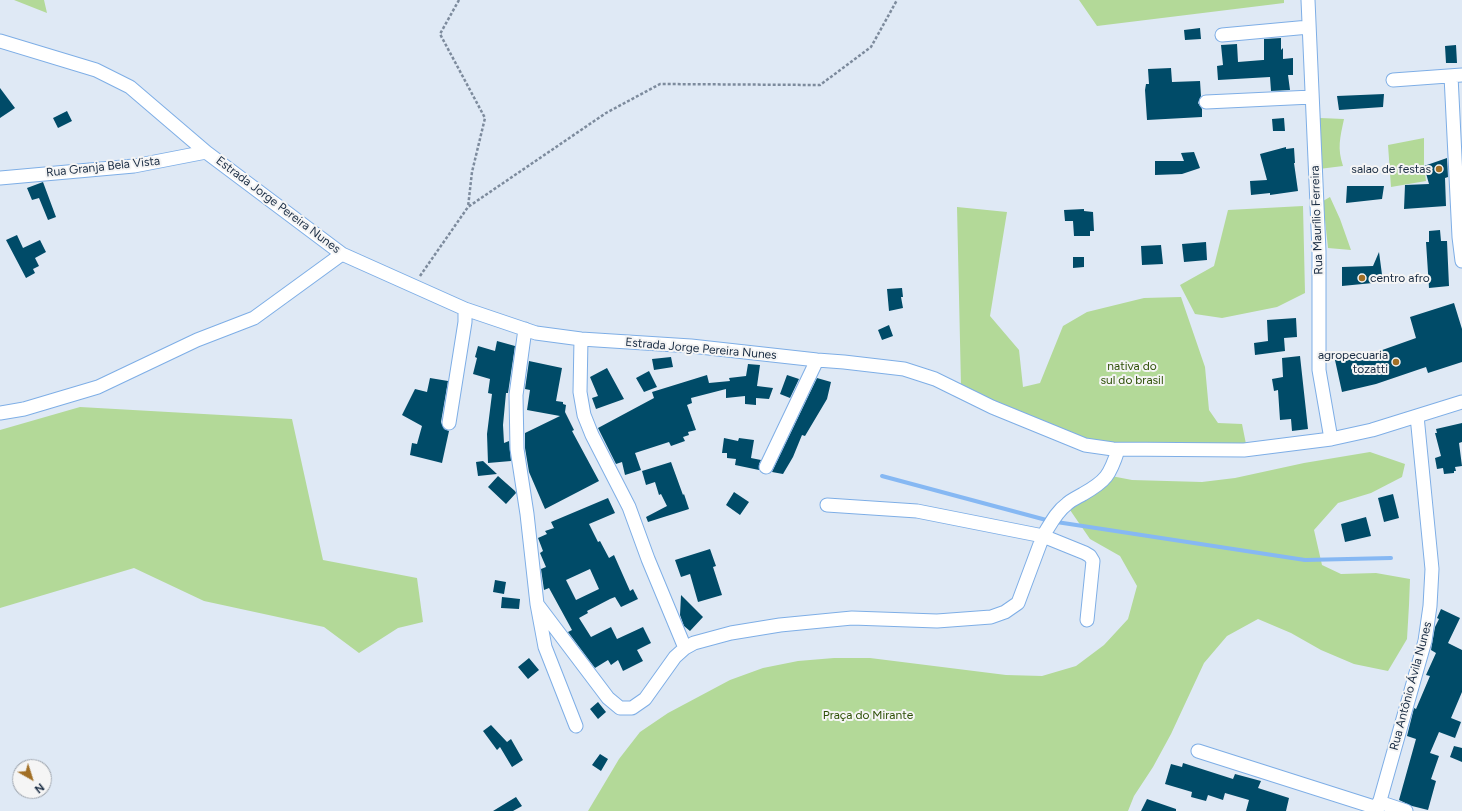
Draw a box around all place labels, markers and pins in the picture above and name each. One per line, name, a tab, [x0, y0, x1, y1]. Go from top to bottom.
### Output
place label: salao de festas	[1351, 162, 1431, 176]
marker: salao de festas	[1434, 164, 1444, 174]
place label: centro afro	[1370, 271, 1430, 285]
marker: centro afro	[1357, 273, 1367, 283]
place label: agropecuaria tozatti	[1318, 348, 1388, 376]
marker: agropecuaria tozatti	[1391, 357, 1401, 367]

